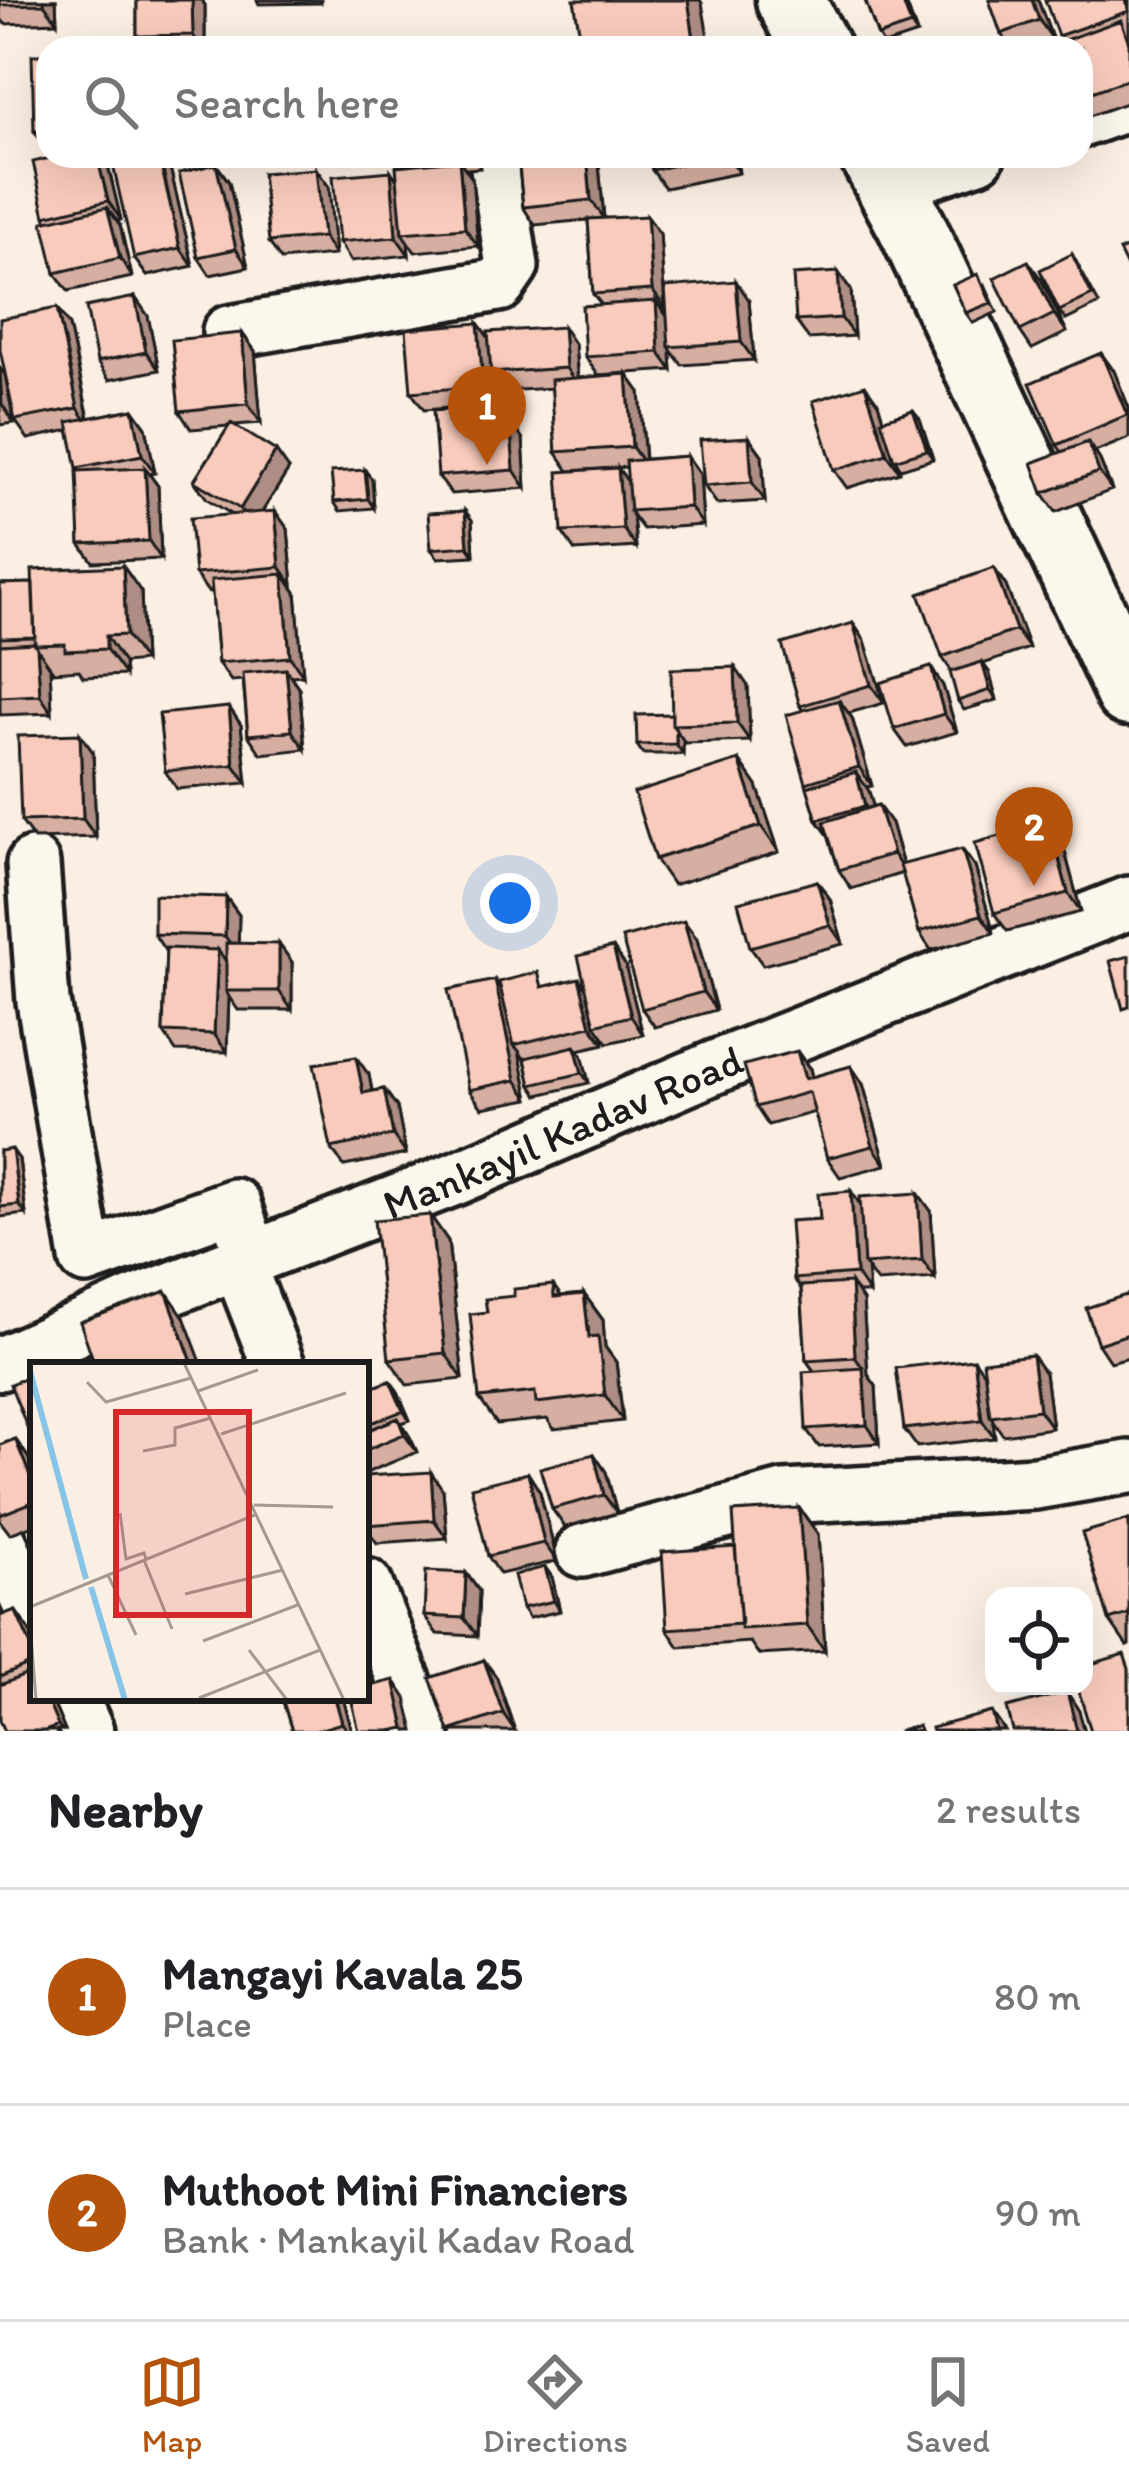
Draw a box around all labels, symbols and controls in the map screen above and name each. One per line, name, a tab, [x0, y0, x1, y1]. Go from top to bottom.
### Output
search box	[36, 36, 1093, 168]
icon: search	[78, 69, 144, 135]
text: Search here	[174, 75, 400, 129]
pin: 1	[448, 366, 526, 465]
pin: 2	[995, 787, 1073, 886]
your location	[480, 873, 540, 933]
street label: Mankayil Kadav Road	[376, 1033, 750, 1230]
inset map	[30, 1362, 369, 1701]
map controls	[985, 1587, 1093, 1695]
button: locate	[985, 1587, 1093, 1695]
text: Nearby	[48, 1779, 203, 1840]
text: 2 results	[936, 1786, 1081, 1833]
text: Mangayi Kavala 25	[162, 1946, 523, 2000]
text: 1	[78, 1973, 96, 2020]
text: 80 m	[994, 1973, 1081, 2020]
text: Place	[162, 2000, 252, 2047]
text: Muthoot Mini Financiers	[162, 2162, 628, 2216]
text: 2	[77, 2189, 97, 2236]
text: 90 m	[995, 2189, 1081, 2236]
text: Bank · Mankayil Kadav Road	[162, 2216, 635, 2263]
tab: Map	[139, 2349, 205, 2460]
tab: Directions	[483, 2349, 628, 2460]
tab: Saved	[906, 2349, 990, 2460]

